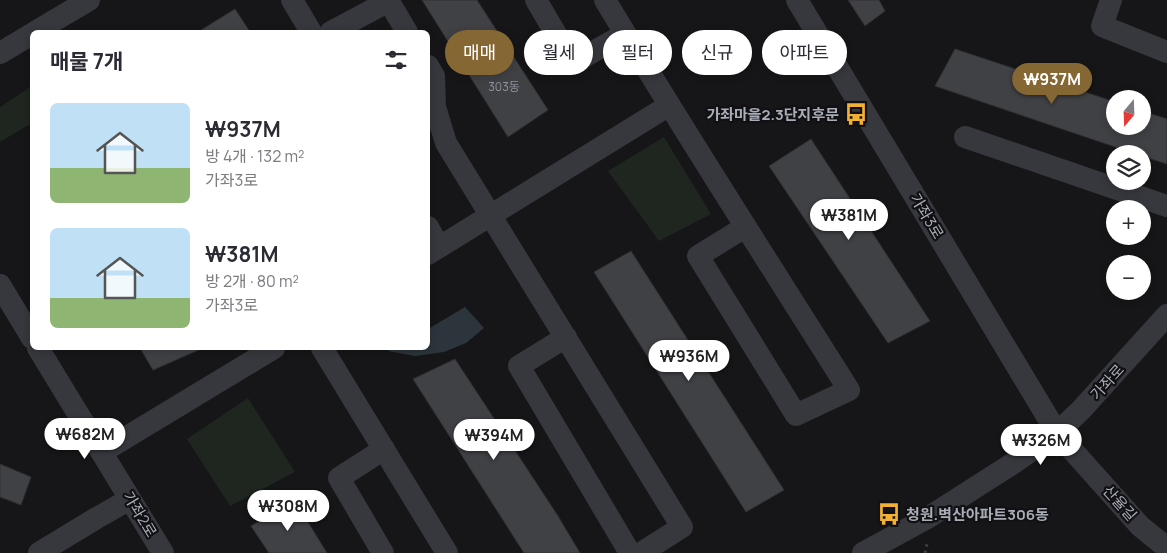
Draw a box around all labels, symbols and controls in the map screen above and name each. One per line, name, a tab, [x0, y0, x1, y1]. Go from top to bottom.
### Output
chip: 매매	[445, 30, 514, 75]
chip: 월세	[524, 30, 593, 75]
chip: 필터	[603, 30, 672, 75]
chip: 신규	[682, 30, 752, 75]
chip: 아파트	[762, 30, 847, 75]
icon: filters	[382, 46, 410, 74]
text: 매물 7개	[50, 47, 123, 75]
pin: ₩937M	[1017, 62, 1087, 105]
text: ₩937M	[1023, 68, 1081, 90]
house number: 303동	[488, 78, 520, 95]
north arrow	[1106, 90, 1151, 135]
map controls	[1106, 90, 1151, 300]
bus stop icon: 가좌마을2.3단지후문	[843, 101, 869, 127]
place label: 가좌마을2.3단지후문	[706, 104, 839, 125]
text: ₩937M	[205, 115, 281, 143]
icon: home	[90, 123, 150, 183]
text: 방 4개 · 132 m²	[205, 145, 304, 167]
button: layers	[1106, 145, 1151, 190]
text: 가좌3로	[205, 169, 258, 191]
street label: 가좌3로	[905, 189, 949, 243]
pin: ₩381M	[814, 198, 884, 241]
button: +	[1106, 200, 1151, 245]
text: ₩381M	[821, 204, 877, 226]
text: ₩381M	[205, 240, 279, 268]
icon: home	[90, 248, 150, 308]
button: −	[1106, 255, 1151, 300]
text: 방 2개 · 80 m²	[205, 270, 299, 292]
text: 가좌3로	[205, 294, 258, 316]
pin: ₩936M	[654, 340, 724, 382]
text: ₩936M	[659, 345, 719, 367]
street label: 가좌로	[1085, 360, 1129, 404]
pin: ₩682M	[50, 418, 120, 460]
pin: ₩394M	[459, 418, 529, 461]
text: ₩682M	[55, 423, 115, 445]
text: ₩394M	[465, 424, 523, 446]
pin: ₩326M	[1006, 424, 1076, 466]
text: ₩326M	[1012, 429, 1070, 451]
street label: 산율길	[1098, 481, 1142, 525]
street label: 가좌2로	[118, 487, 162, 541]
pin: ₩308M	[253, 490, 323, 532]
text: ₩308M	[258, 495, 318, 517]
bus stop icon: 청원.벽산아파트306동	[876, 501, 902, 527]
place label: 청원.벽산아파트306동	[906, 504, 1049, 525]

